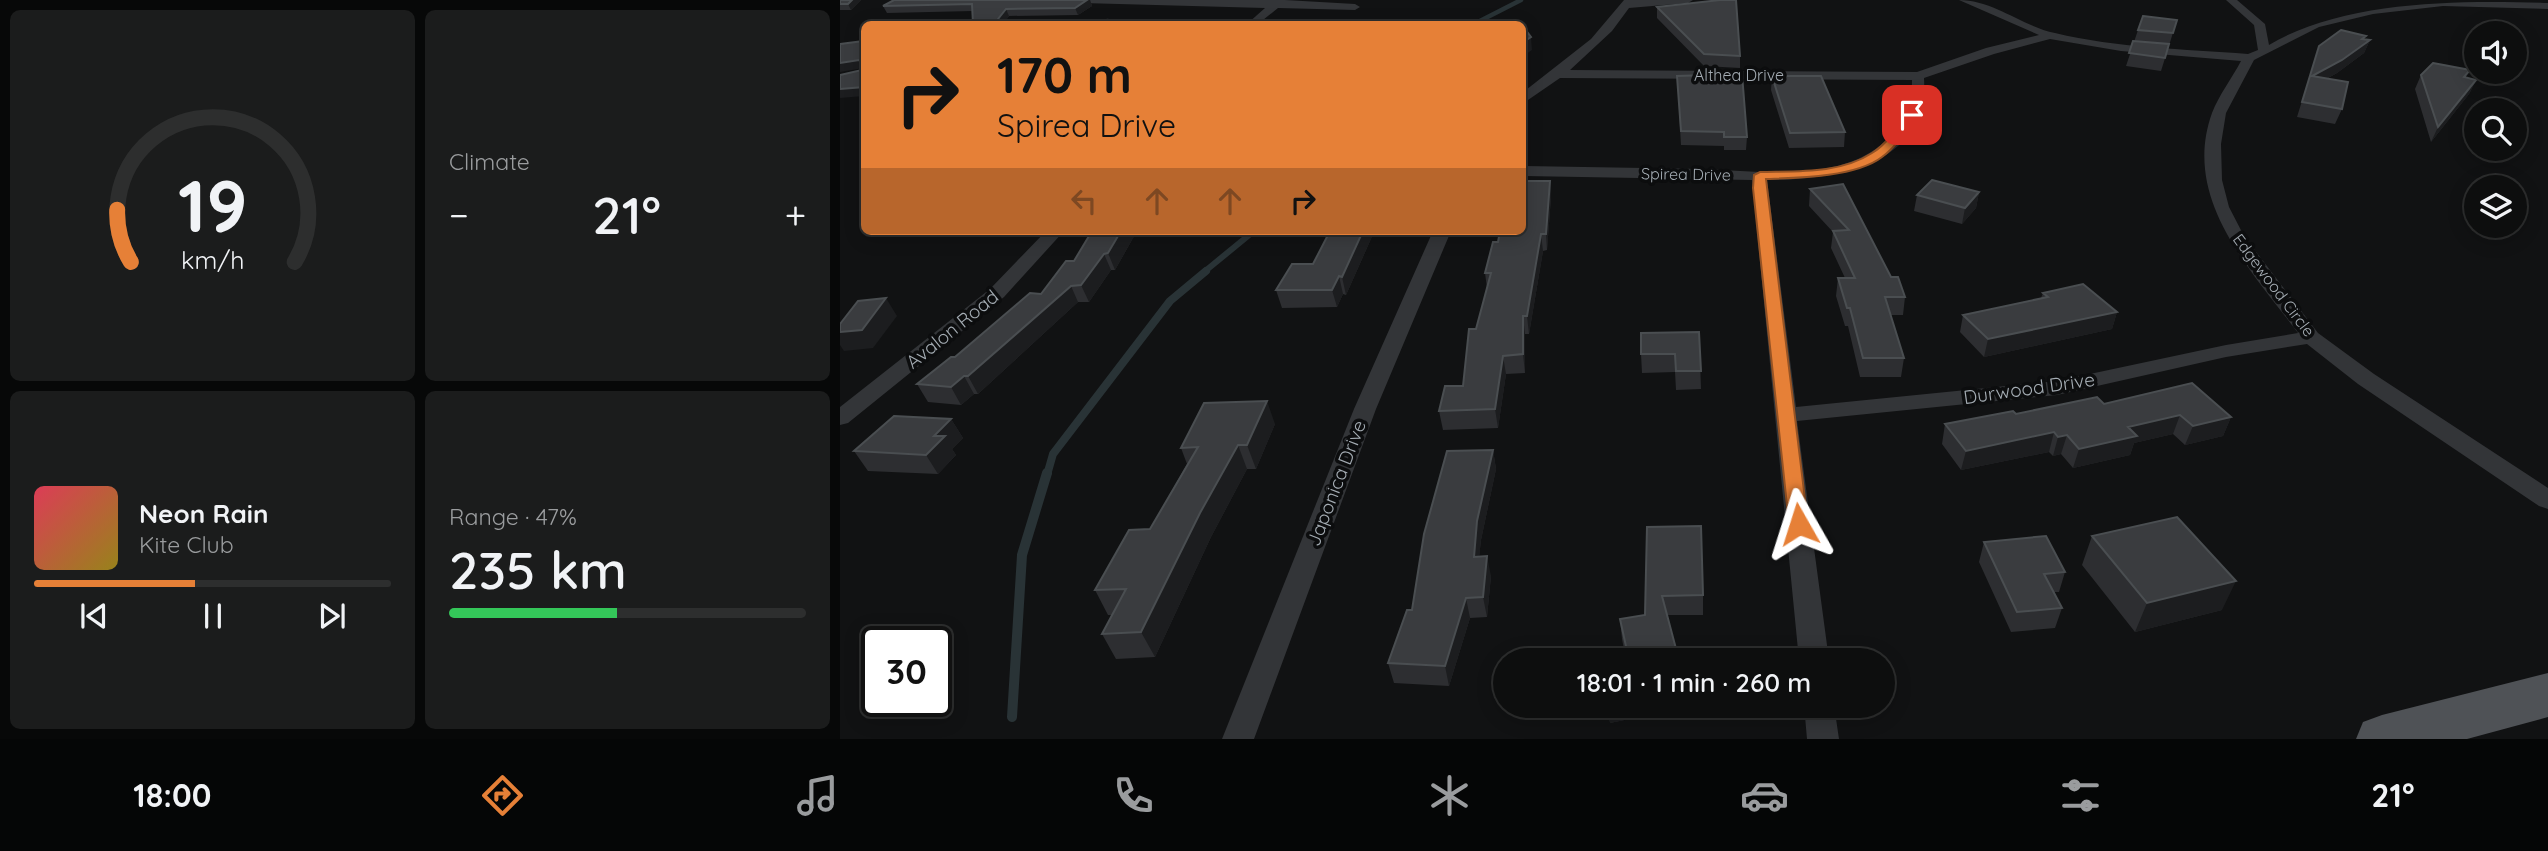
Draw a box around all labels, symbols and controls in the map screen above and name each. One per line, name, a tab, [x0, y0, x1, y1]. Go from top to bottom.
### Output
map controls	[2464, 21, 2527, 238]
button: sound	[2464, 21, 2527, 84]
text: 170 m	[997, 44, 1132, 105]
icon: right	[882, 49, 973, 140]
street label: Althea Drive	[1694, 65, 1784, 85]
pin	[1882, 85, 1942, 145]
icon: arrive	[1893, 96, 1931, 134]
button: search	[2464, 98, 2527, 161]
text: Spirea Drive	[997, 105, 1176, 145]
text: Climate	[449, 147, 530, 176]
text: 19	[178, 159, 247, 250]
street label: Spirea Drive	[1641, 163, 1731, 185]
button: layers	[2464, 175, 2527, 238]
text: 21°	[592, 182, 661, 247]
icon: left	[1065, 182, 1103, 220]
icon: ahead	[1138, 182, 1176, 220]
icon: ahead	[1211, 182, 1249, 220]
icon: right	[1284, 182, 1322, 220]
text: −	[449, 191, 469, 239]
text: +	[785, 191, 806, 239]
street label: Edgewood Circle	[2229, 230, 2319, 340]
text: km/h	[181, 243, 244, 274]
street label: Avalon Road	[901, 284, 1003, 374]
street label: Durwood Drive	[1962, 367, 2096, 409]
street label: Japonica Drive	[1301, 417, 1371, 549]
position arrow	[1762, 487, 1836, 561]
text: Neon Rain	[139, 497, 268, 530]
text: Range · 47%	[449, 502, 577, 531]
text: Kite Club	[139, 530, 234, 559]
text: 235 km	[449, 537, 627, 602]
icon: previous	[75, 597, 113, 635]
icon: pause	[194, 597, 232, 635]
icon: next	[313, 597, 351, 635]
speed limit sign: 30	[861, 626, 952, 717]
text: 18:01 · 1 min · 260 m	[1577, 666, 1811, 699]
icon: directions	[478, 771, 527, 820]
icon: music	[793, 771, 842, 820]
icon: phone	[1109, 771, 1158, 820]
icon: climate	[1425, 771, 1474, 820]
icon: car	[1740, 771, 1789, 820]
icon: filters	[2056, 771, 2105, 820]
text: 18:00	[133, 775, 211, 815]
text: 21°	[2371, 775, 2415, 815]

